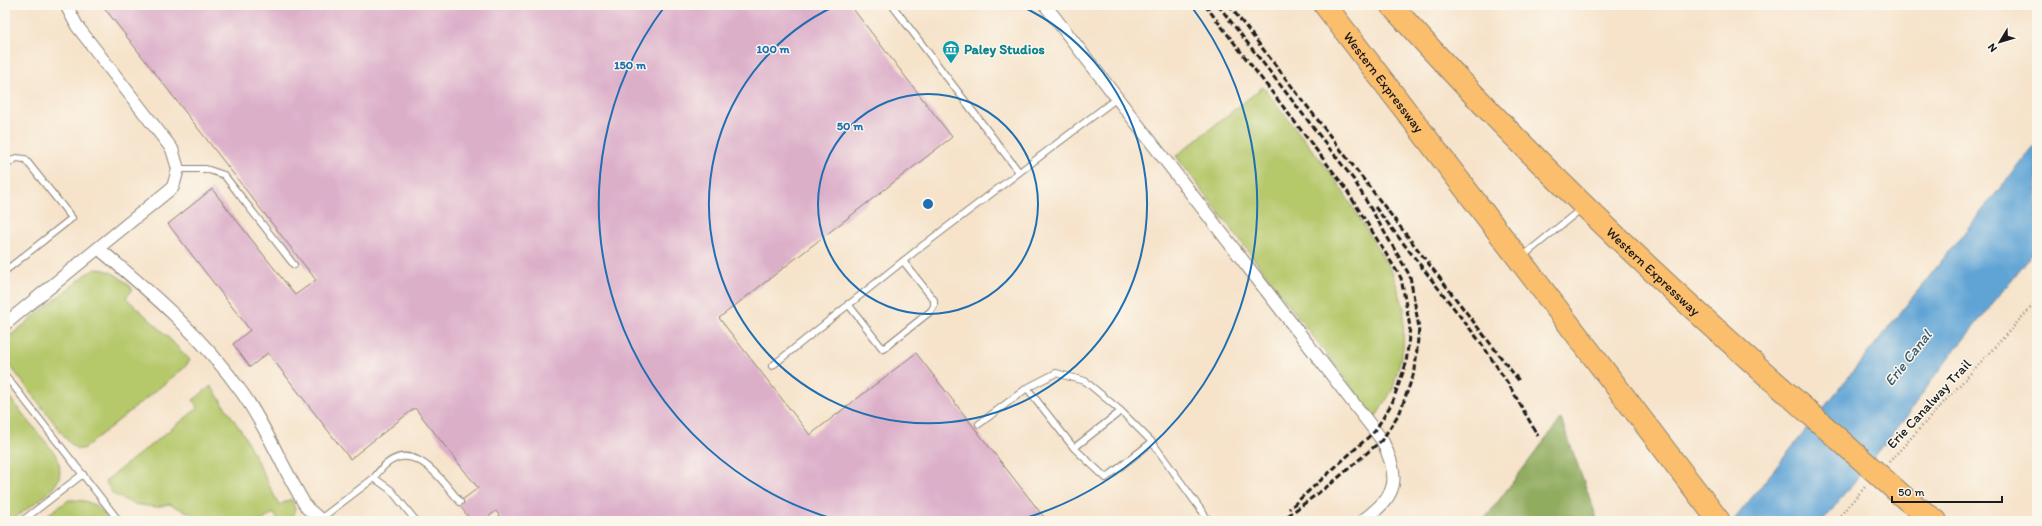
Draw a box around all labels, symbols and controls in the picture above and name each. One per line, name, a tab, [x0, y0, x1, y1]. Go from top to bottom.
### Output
north arrow	[1980, 22, 2020, 62]
street label: Western Expressway	[1340, 28, 1428, 136]
museum icon: Paley Studios	[941, 39, 961, 64]
place label: Paley Studios	[964, 41, 1045, 58]
text: N	[1985, 41, 2000, 55]
text: 100 m	[756, 42, 790, 56]
text: 150 m	[614, 58, 647, 72]
text: 50 m	[837, 119, 864, 133]
centre of rings	[921, 197, 935, 211]
street label: Western Expressway	[1603, 223, 1704, 320]
water label: Erie Canal	[1881, 325, 1936, 390]
street label: Erie Canalway Trail	[1883, 356, 1975, 452]
scale bar	[1892, 478, 2002, 504]
text: 50 m	[1898, 485, 1924, 499]

